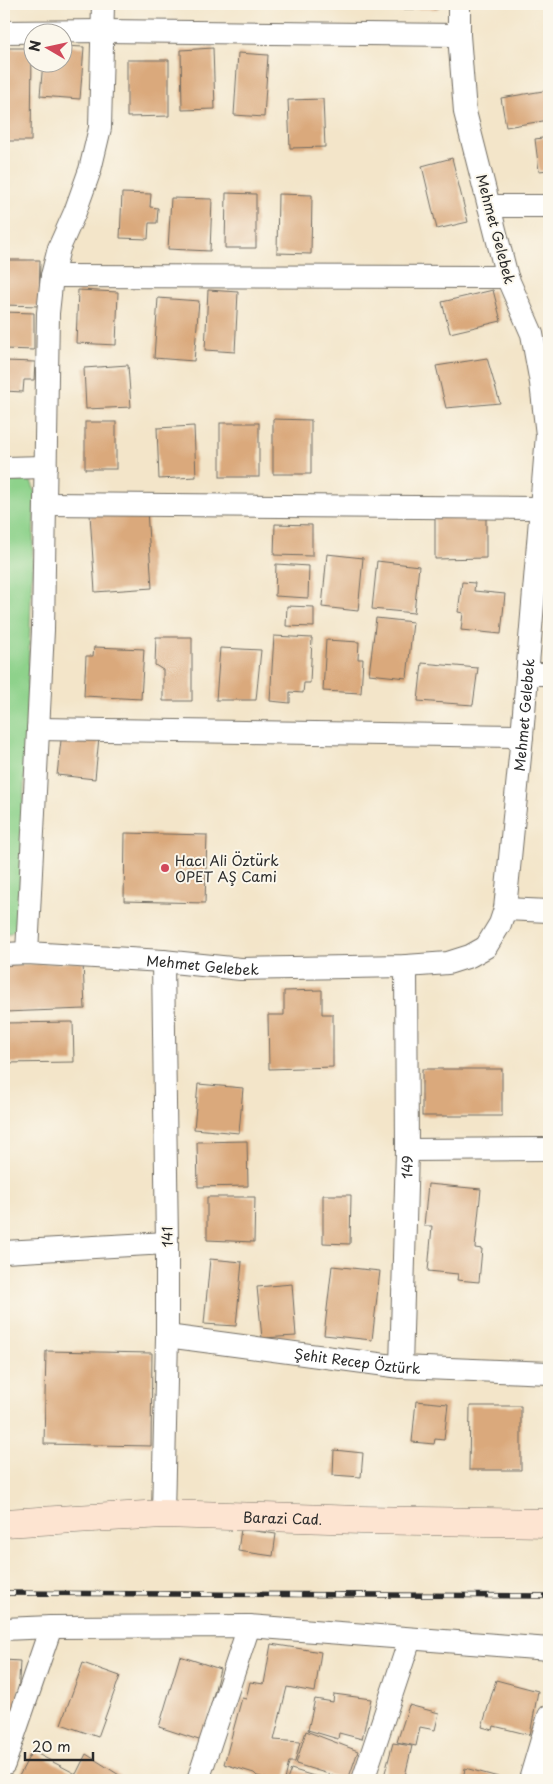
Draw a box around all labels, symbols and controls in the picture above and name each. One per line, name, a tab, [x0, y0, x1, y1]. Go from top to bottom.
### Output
north arrow	[22, 22, 72, 72]
text: N	[23, 39, 46, 53]
street label: Mehmet Gelebek	[471, 172, 521, 287]
street label: Mehmet Gelebek	[508, 657, 539, 772]
place label: Hacı Ali Öztürk OPET AŞ Cami	[175, 850, 279, 887]
marker: Hacı Ali Öztürk OPET AŞ Cami	[159, 862, 171, 874]
street label: Mehmet Gelebek	[146, 950, 259, 980]
street label: 149	[396, 1155, 417, 1179]
street label: 141	[156, 1226, 178, 1248]
street label: Şehit Recep Öztürk	[293, 1342, 421, 1378]
street label: Barazi Cad.	[243, 1506, 323, 1529]
scale bar	[25, 1729, 92, 1761]
text: 20 m	[32, 1734, 71, 1757]

